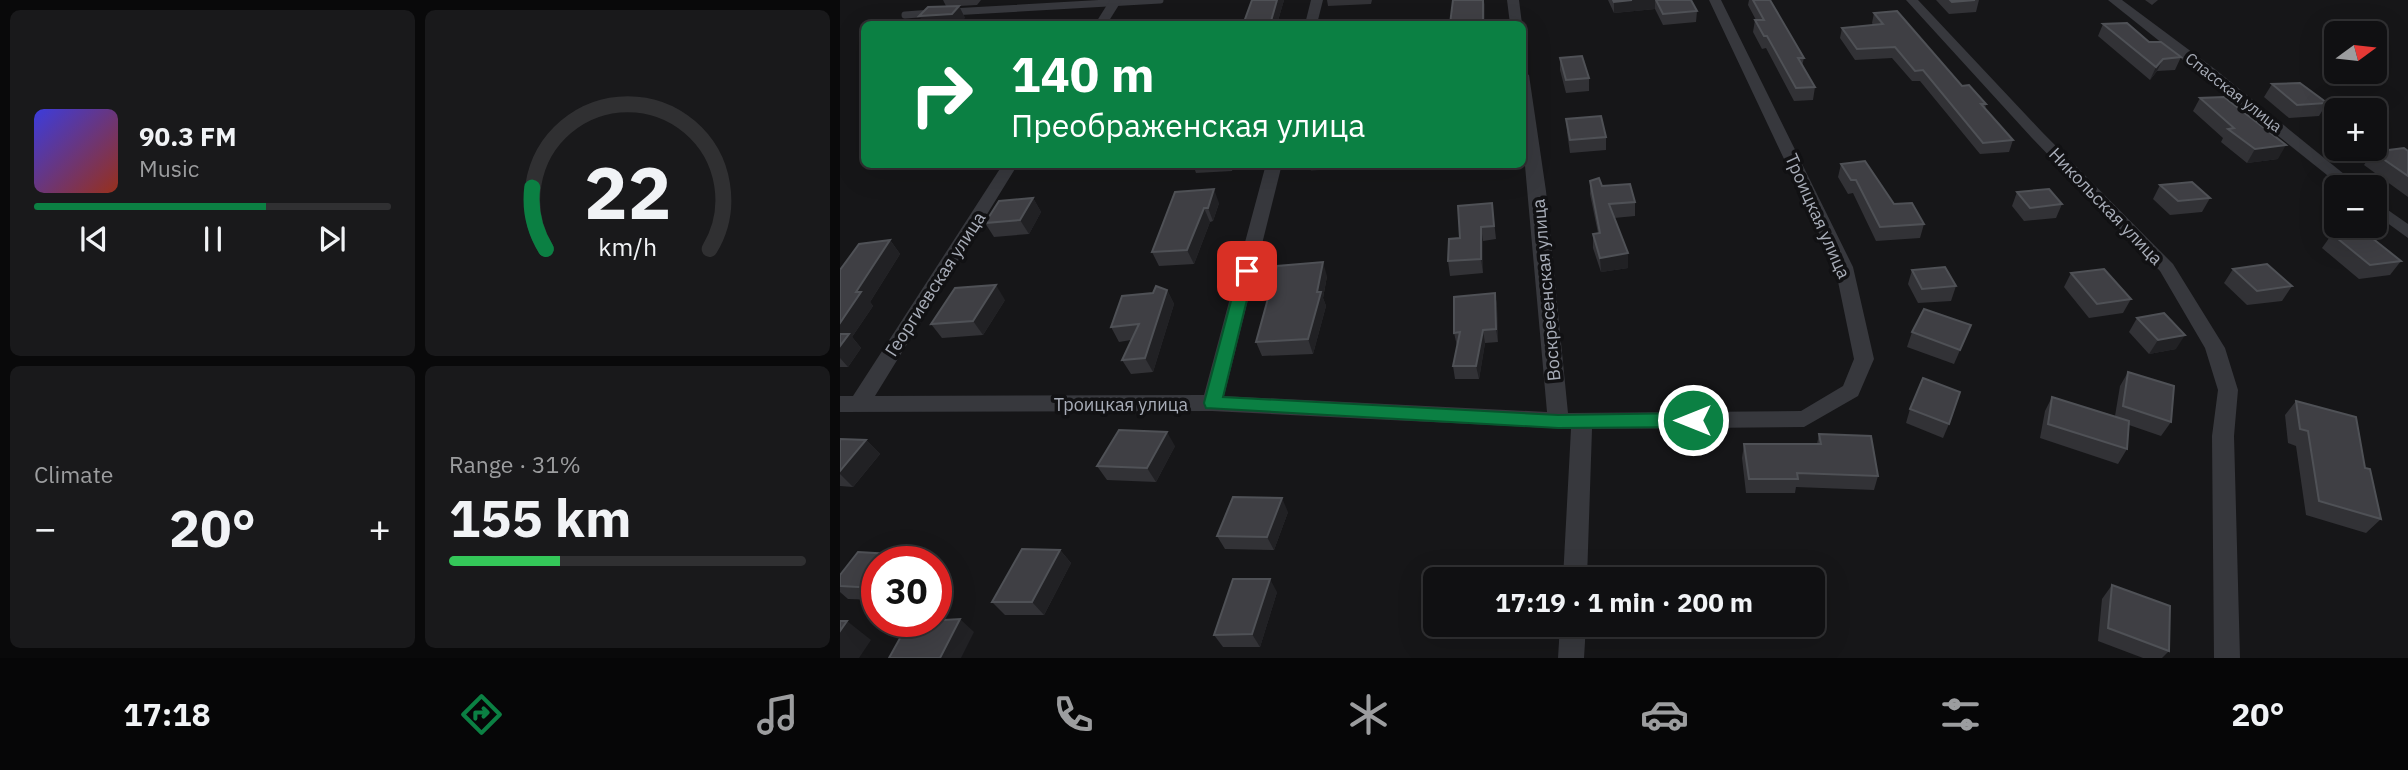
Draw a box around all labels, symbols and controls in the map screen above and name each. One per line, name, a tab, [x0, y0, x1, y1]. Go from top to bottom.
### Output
north arrow	[2324, 21, 2387, 84]
map controls	[2324, 21, 2387, 238]
text: 140 m	[1011, 42, 1155, 105]
street label: Спасская улица	[2182, 48, 2287, 136]
icon: right	[896, 49, 987, 140]
button: +	[2324, 98, 2387, 161]
text: Преображенская улица	[1011, 104, 1365, 146]
text: 90.3 FM	[139, 119, 237, 153]
street label: Никольская улица	[2044, 142, 2168, 270]
text: 22	[584, 145, 671, 240]
street label: Троицкая улица	[1780, 150, 1856, 282]
text: Music	[139, 153, 199, 183]
button: −	[2324, 175, 2387, 238]
street label: Воскресенская улица	[1527, 198, 1565, 382]
street label: Георгиевская улица	[880, 207, 991, 361]
icon: previous	[75, 220, 113, 258]
icon: pause	[194, 220, 232, 258]
icon: next	[313, 220, 351, 258]
text: km/h	[598, 230, 657, 263]
pin	[1217, 241, 1277, 301]
icon: arrive	[1228, 252, 1266, 290]
position arrow	[1656, 383, 1730, 457]
street label: Троицкая улица	[1054, 393, 1189, 416]
text: Range · 31%	[449, 449, 581, 479]
text: Climate	[34, 459, 113, 489]
text: 155 km	[449, 484, 631, 551]
text: 20°	[169, 494, 256, 561]
text: −	[34, 503, 57, 552]
text: +	[368, 503, 391, 552]
speed limit sign: 30	[861, 546, 952, 637]
text: 17:19 · 1 min · 200 m	[1495, 585, 1753, 619]
icon: directions	[457, 690, 506, 739]
icon: music	[753, 690, 802, 739]
icon: phone	[1049, 690, 1098, 739]
icon: climate	[1344, 690, 1393, 739]
icon: car	[1640, 690, 1689, 739]
icon: filters	[1936, 690, 1985, 739]
text: 17:18	[123, 693, 211, 735]
text: 20°	[2231, 693, 2285, 735]

